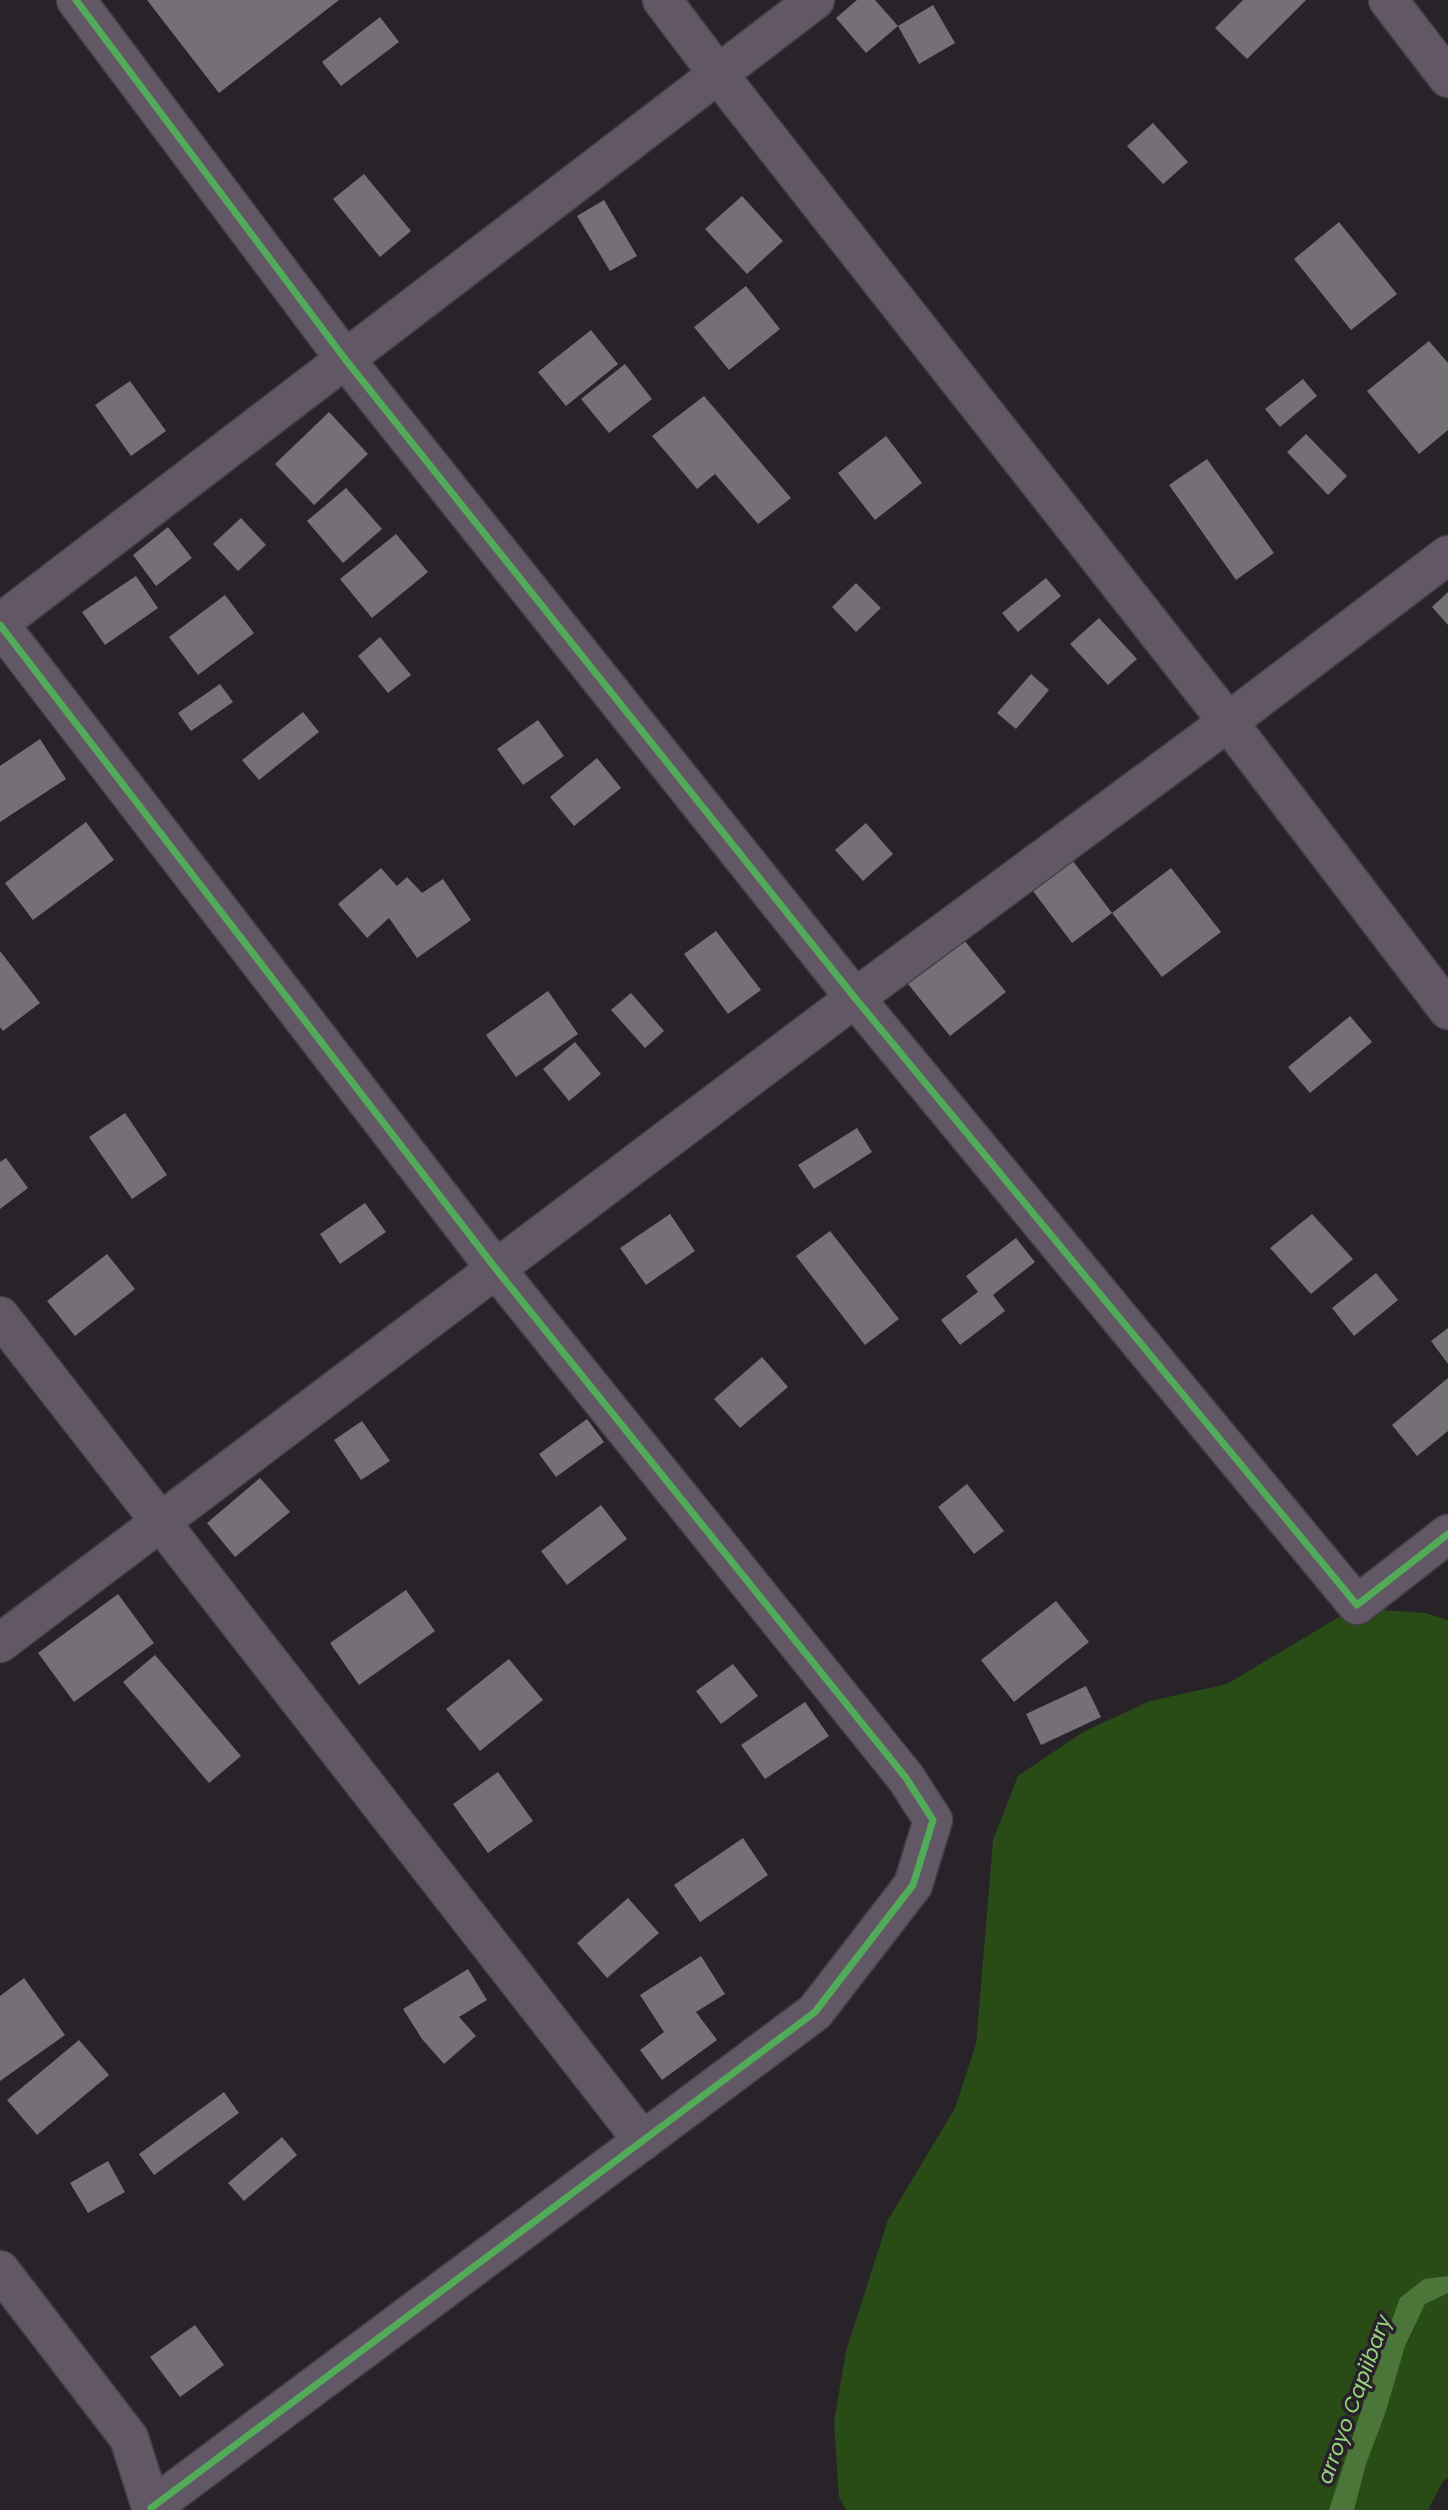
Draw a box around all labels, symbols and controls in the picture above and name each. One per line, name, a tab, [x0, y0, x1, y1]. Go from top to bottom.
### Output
water label: arroyo Capiibary	[1314, 2312, 1398, 2488]

